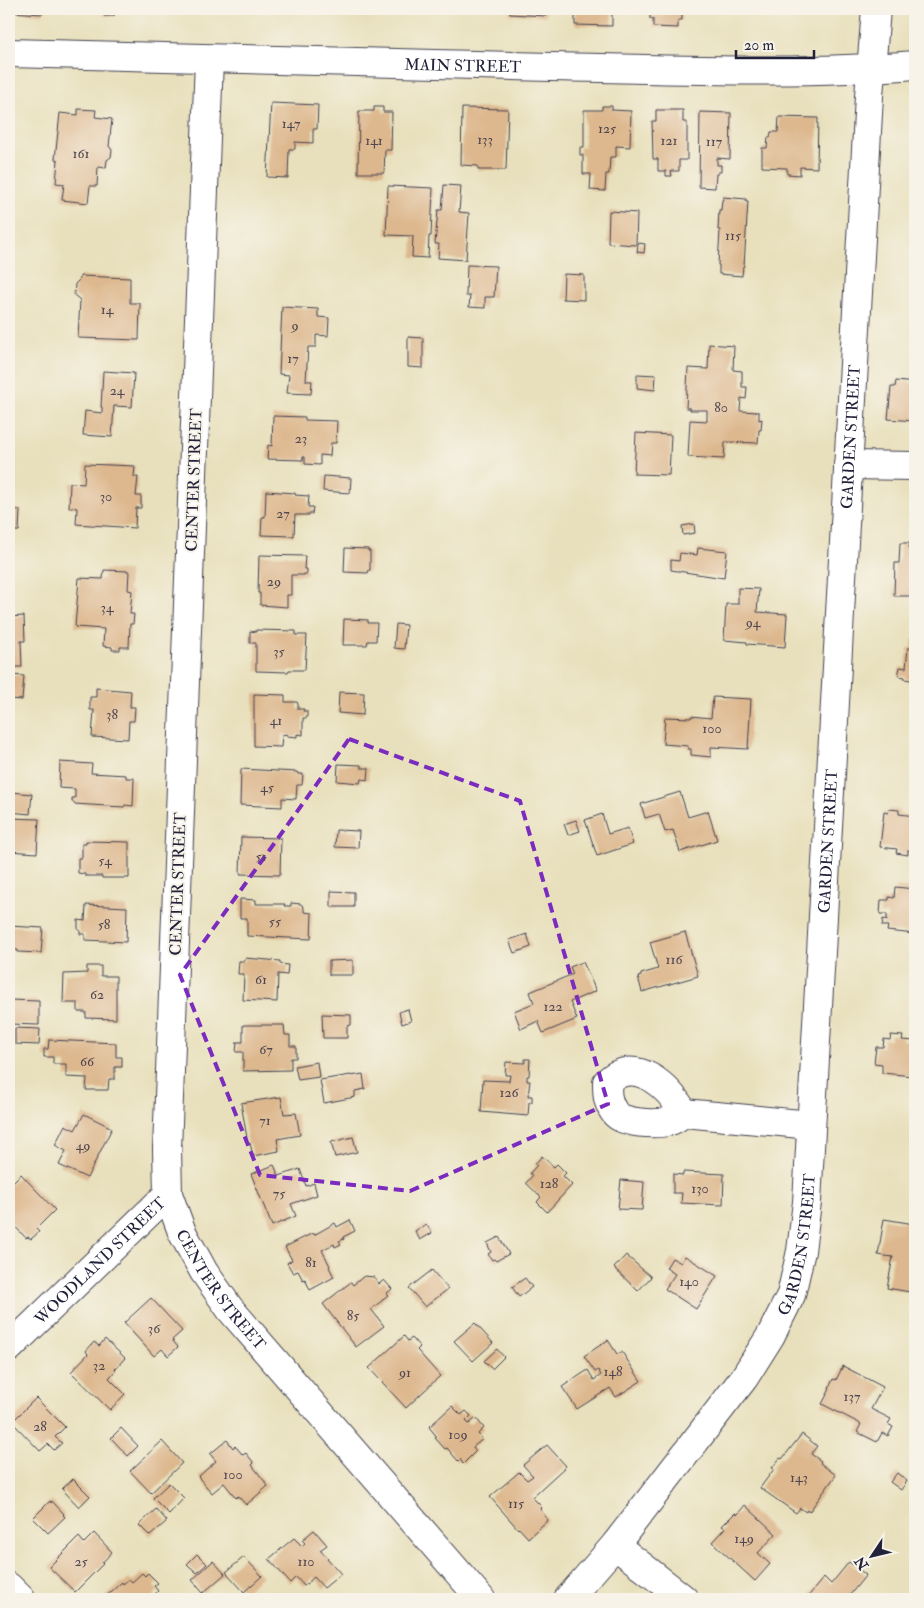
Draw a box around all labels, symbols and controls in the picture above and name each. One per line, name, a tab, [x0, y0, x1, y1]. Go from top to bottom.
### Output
scale bar	[736, 28, 814, 60]
text: 20 m	[744, 36, 774, 55]
street label: MAIN STREET	[404, 55, 522, 77]
house number: 147	[282, 115, 301, 132]
house number: 125	[598, 120, 617, 137]
house number: 133	[477, 131, 493, 148]
house number: 141	[365, 132, 383, 149]
house number: 121	[660, 132, 678, 149]
house number: 117	[706, 133, 723, 150]
house number: 161	[73, 145, 89, 162]
house number: 115	[725, 227, 742, 244]
house number: 14	[101, 301, 115, 318]
house number: 9	[290, 317, 299, 334]
house number: 17	[287, 350, 299, 367]
street label: GARDEN STREET	[837, 364, 865, 509]
house number: 24	[110, 382, 126, 399]
house number: 80	[714, 399, 728, 416]
street label: CENTER STREET	[182, 408, 206, 552]
house number: 23	[295, 430, 307, 447]
house number: 30	[100, 488, 112, 505]
house number: 27	[276, 505, 290, 522]
house number: 29	[267, 573, 281, 590]
house number: 34	[101, 599, 115, 616]
house number: 94	[745, 614, 762, 631]
house number: 35	[273, 643, 286, 660]
house number: 38	[106, 706, 118, 723]
house number: 41	[270, 712, 282, 729]
house number: 100	[702, 720, 722, 737]
street label: GARDEN STREET	[814, 768, 842, 914]
house number: 45	[260, 779, 275, 796]
street label: CENTER STREET	[166, 812, 190, 956]
house number: 51	[255, 848, 267, 865]
house number: 54	[98, 852, 113, 869]
house number: 55	[269, 913, 282, 930]
house number: 58	[98, 916, 111, 933]
house number: 116	[666, 951, 683, 968]
house number: 61	[255, 971, 267, 988]
house number: 62	[90, 986, 104, 1003]
house number: 122	[543, 998, 563, 1015]
house number: 67	[259, 1041, 273, 1058]
house number: 66	[80, 1053, 95, 1070]
house number: 126	[499, 1084, 520, 1101]
house number: 71	[259, 1112, 271, 1129]
house number: 49	[76, 1137, 90, 1154]
street label: GARDEN STREET	[773, 1173, 820, 1319]
house number: 128	[540, 1175, 559, 1192]
house number: 130	[691, 1180, 709, 1197]
house number: 75	[273, 1185, 286, 1202]
street label: WOODLAND STREET	[30, 1193, 170, 1330]
street label: CENTER STREET	[171, 1226, 270, 1354]
house number: 81	[305, 1254, 317, 1271]
house number: 140	[679, 1273, 699, 1290]
house number: 85	[347, 1307, 360, 1324]
house number: 36	[148, 1320, 161, 1337]
house number: 32	[93, 1357, 105, 1374]
house number: 148	[603, 1363, 623, 1380]
house number: 91	[398, 1364, 411, 1381]
house number: 137	[844, 1388, 861, 1405]
house number: 28	[33, 1418, 47, 1435]
house number: 109	[448, 1426, 468, 1443]
house number: 100	[223, 1466, 243, 1483]
house number: 143	[790, 1469, 808, 1486]
house number: 115	[508, 1495, 525, 1512]
house number: 149	[734, 1530, 754, 1547]
north arrow	[846, 1530, 896, 1580]
house number: 25	[74, 1553, 88, 1570]
house number: 110	[297, 1553, 315, 1570]
text: N	[851, 1553, 873, 1574]

